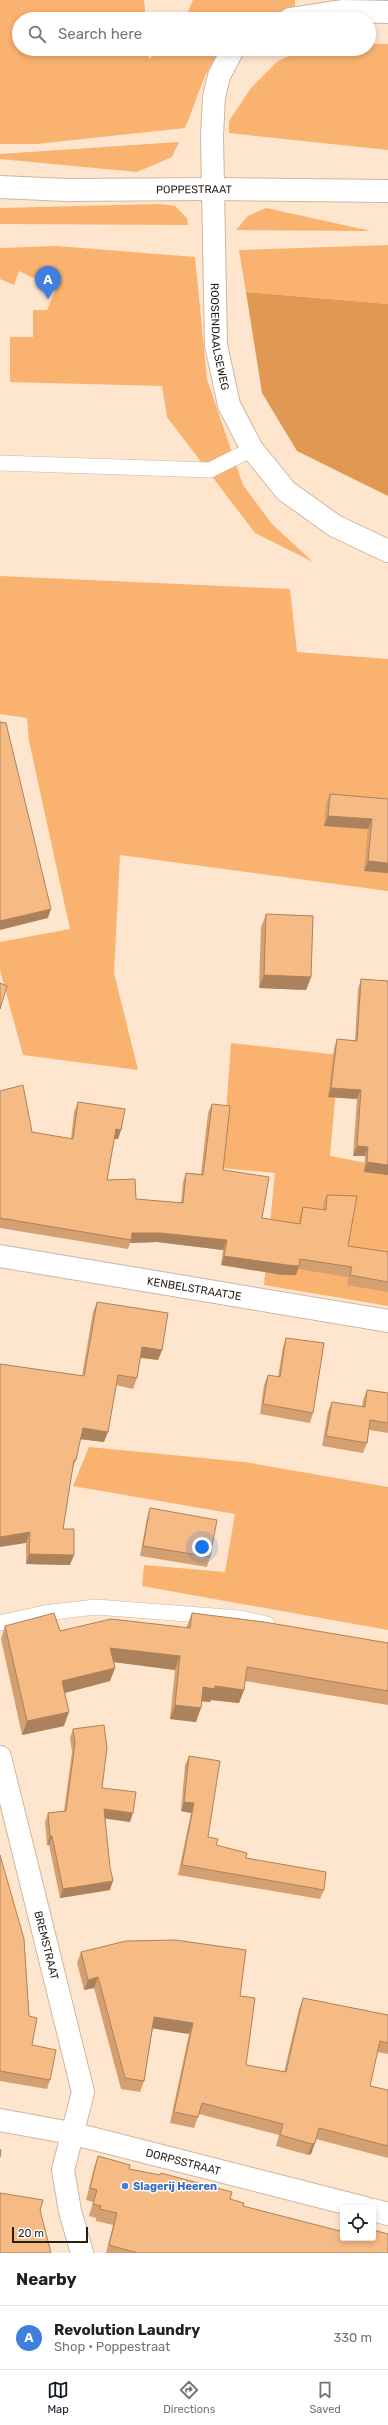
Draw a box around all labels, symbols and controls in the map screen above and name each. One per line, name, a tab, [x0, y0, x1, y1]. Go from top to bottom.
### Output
search box	[12, 12, 376, 56]
icon: search	[26, 23, 48, 45]
text: Search here	[58, 25, 142, 43]
street label: POPPESTRAAT	[156, 182, 233, 196]
pin: A	[35, 266, 61, 299]
street label: ROOSENDAALSEWEG	[208, 283, 232, 391]
street label: KENBELSTRAATJE	[146, 1274, 243, 1303]
your location	[192, 1537, 212, 1557]
street label: BREMSTRAAT	[32, 1909, 62, 1982]
street label: DORPSSTRAAT	[144, 2146, 223, 2178]
place label: Slagerij Heeren	[133, 2180, 217, 2193]
marker: Slagerij Heeren	[120, 2181, 130, 2191]
map controls	[340, 2205, 376, 2241]
button: locate	[340, 2205, 376, 2241]
scale bar	[12, 2225, 88, 2244]
text: 20 m	[18, 2227, 44, 2240]
text: Nearby	[16, 2269, 77, 2289]
text: Revolution Laundry	[54, 2321, 200, 2339]
text: A	[24, 2330, 34, 2345]
text: 330 m	[333, 2330, 372, 2345]
text: Shop · Poppestraat	[54, 2339, 170, 2354]
tab: Map	[47, 2379, 69, 2416]
tab: Directions	[163, 2379, 215, 2416]
tab: Saved	[310, 2379, 341, 2416]

